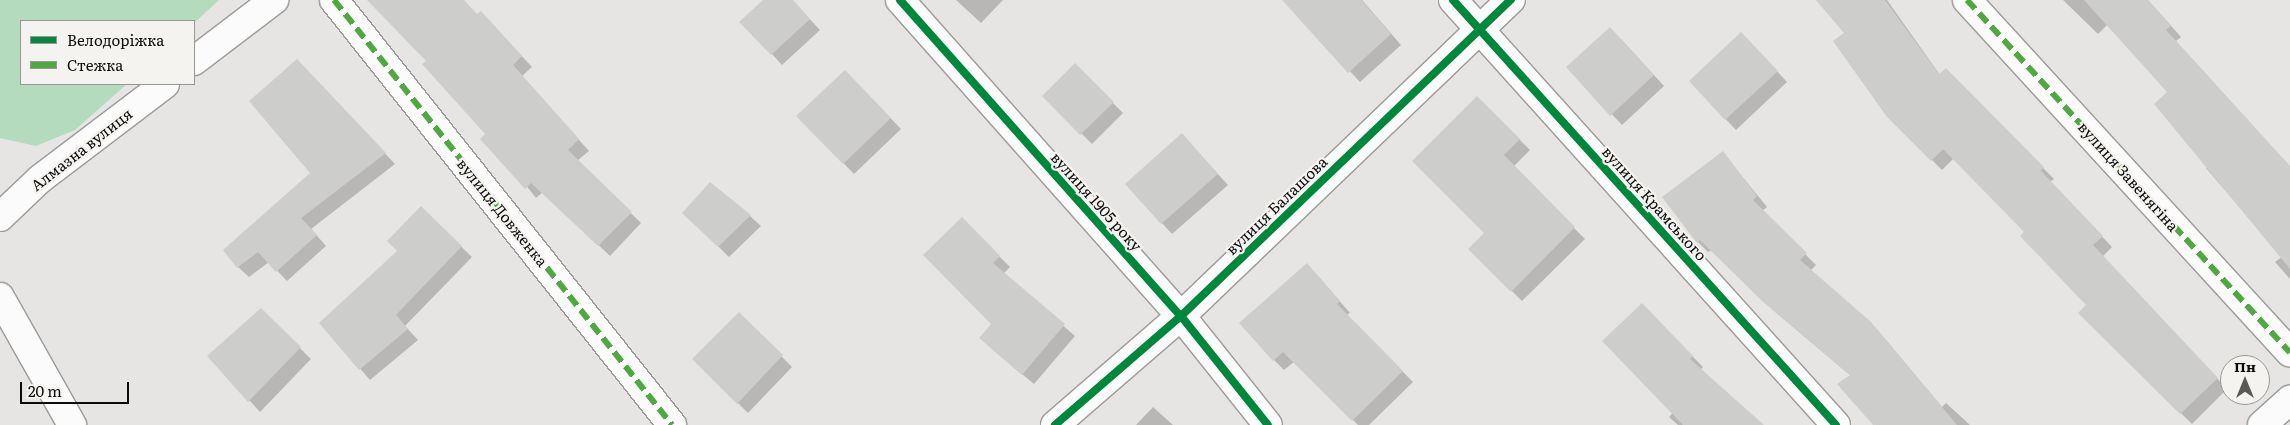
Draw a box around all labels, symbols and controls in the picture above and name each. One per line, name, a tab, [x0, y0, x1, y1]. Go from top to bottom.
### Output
legend	[20, 20, 195, 85]
text: Велодоріжка	[67, 28, 164, 51]
text: Стежка	[67, 53, 123, 76]
street label: Алмазна вулиця	[27, 104, 135, 194]
street label: вулиця Завенягіна	[2075, 118, 2183, 234]
street label: вулиця Крамського	[1599, 142, 1711, 264]
street label: вулиця 1905 року	[1048, 148, 1146, 254]
street label: вулиця Балашова	[1222, 152, 1330, 258]
street label: вулиця Довженка	[454, 154, 552, 270]
north arrow	[2220, 355, 2270, 405]
text: Пн	[2234, 356, 2256, 376]
scale bar	[22, 372, 131, 404]
text: 20 m	[28, 379, 62, 402]

